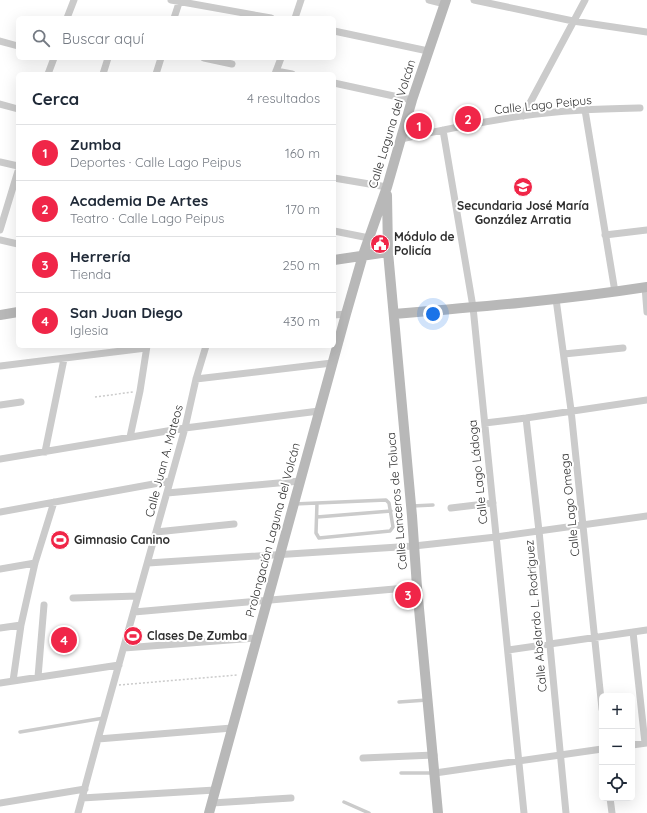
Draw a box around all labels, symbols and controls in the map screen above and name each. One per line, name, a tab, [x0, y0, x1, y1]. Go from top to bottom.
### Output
search box	[16, 16, 336, 60]
icon: search	[30, 27, 52, 49]
text: Buscar aquí	[62, 29, 144, 48]
street label: Calle Laguna del Volcán	[365, 58, 418, 190]
text: Cerca	[32, 88, 79, 109]
text: 4 resultados	[247, 90, 320, 106]
street label: Calle Lago Peipus	[493, 92, 593, 117]
pin: 2	[455, 104, 481, 134]
pin: 1	[406, 111, 432, 141]
text: Zumba	[70, 135, 121, 154]
text: 1	[42, 145, 48, 161]
text: 160 m	[285, 145, 320, 161]
text: Deportes · Calle Lago Peipus	[70, 154, 241, 170]
school or university icon: Secundaria José María González Arratia	[512, 176, 534, 198]
text: Academia De Artes	[70, 191, 208, 210]
place label: Secundaria José María González Arratia	[457, 198, 589, 227]
text: 2	[41, 201, 49, 217]
text: 170 m	[285, 201, 320, 217]
text: Teatro · Calle Lago Peipus	[70, 210, 224, 226]
place label: Módulo de Policía	[394, 229, 455, 258]
public building icon: Módulo de Policía	[369, 233, 391, 255]
text: Herrería	[70, 247, 131, 266]
text: 3	[42, 257, 48, 273]
text: 250 m	[283, 257, 320, 273]
text: Tienda	[70, 266, 111, 282]
text: San Juan Diego	[70, 303, 183, 322]
your location	[423, 304, 443, 324]
text: 4	[41, 313, 49, 329]
text: 430 m	[283, 313, 320, 329]
text: Iglesia	[70, 322, 108, 338]
street label: Calle Juan A. Mateos	[141, 403, 186, 519]
street label: Calle Lago Ládoga	[465, 419, 490, 525]
street label: Calle Lanceros de Toluca	[383, 432, 410, 570]
street label: Prolongación Laguna del Volcán	[242, 441, 303, 619]
street label: Calle Lago Omega	[557, 453, 582, 557]
sports icon: Gimnasio Canino	[49, 529, 71, 551]
place label: Gimnasio Canino	[74, 532, 171, 547]
street label: Calle Abelardo L. Rodríguez	[521, 539, 550, 693]
pin: 3	[395, 580, 421, 610]
pin: 4	[51, 625, 77, 655]
sports icon: Clases De Zumba	[122, 625, 144, 647]
place label: Clases De Zumba	[147, 628, 247, 643]
map controls	[599, 693, 635, 801]
button: +	[599, 693, 635, 729]
button: −	[599, 729, 635, 765]
button: locate	[599, 765, 635, 801]

